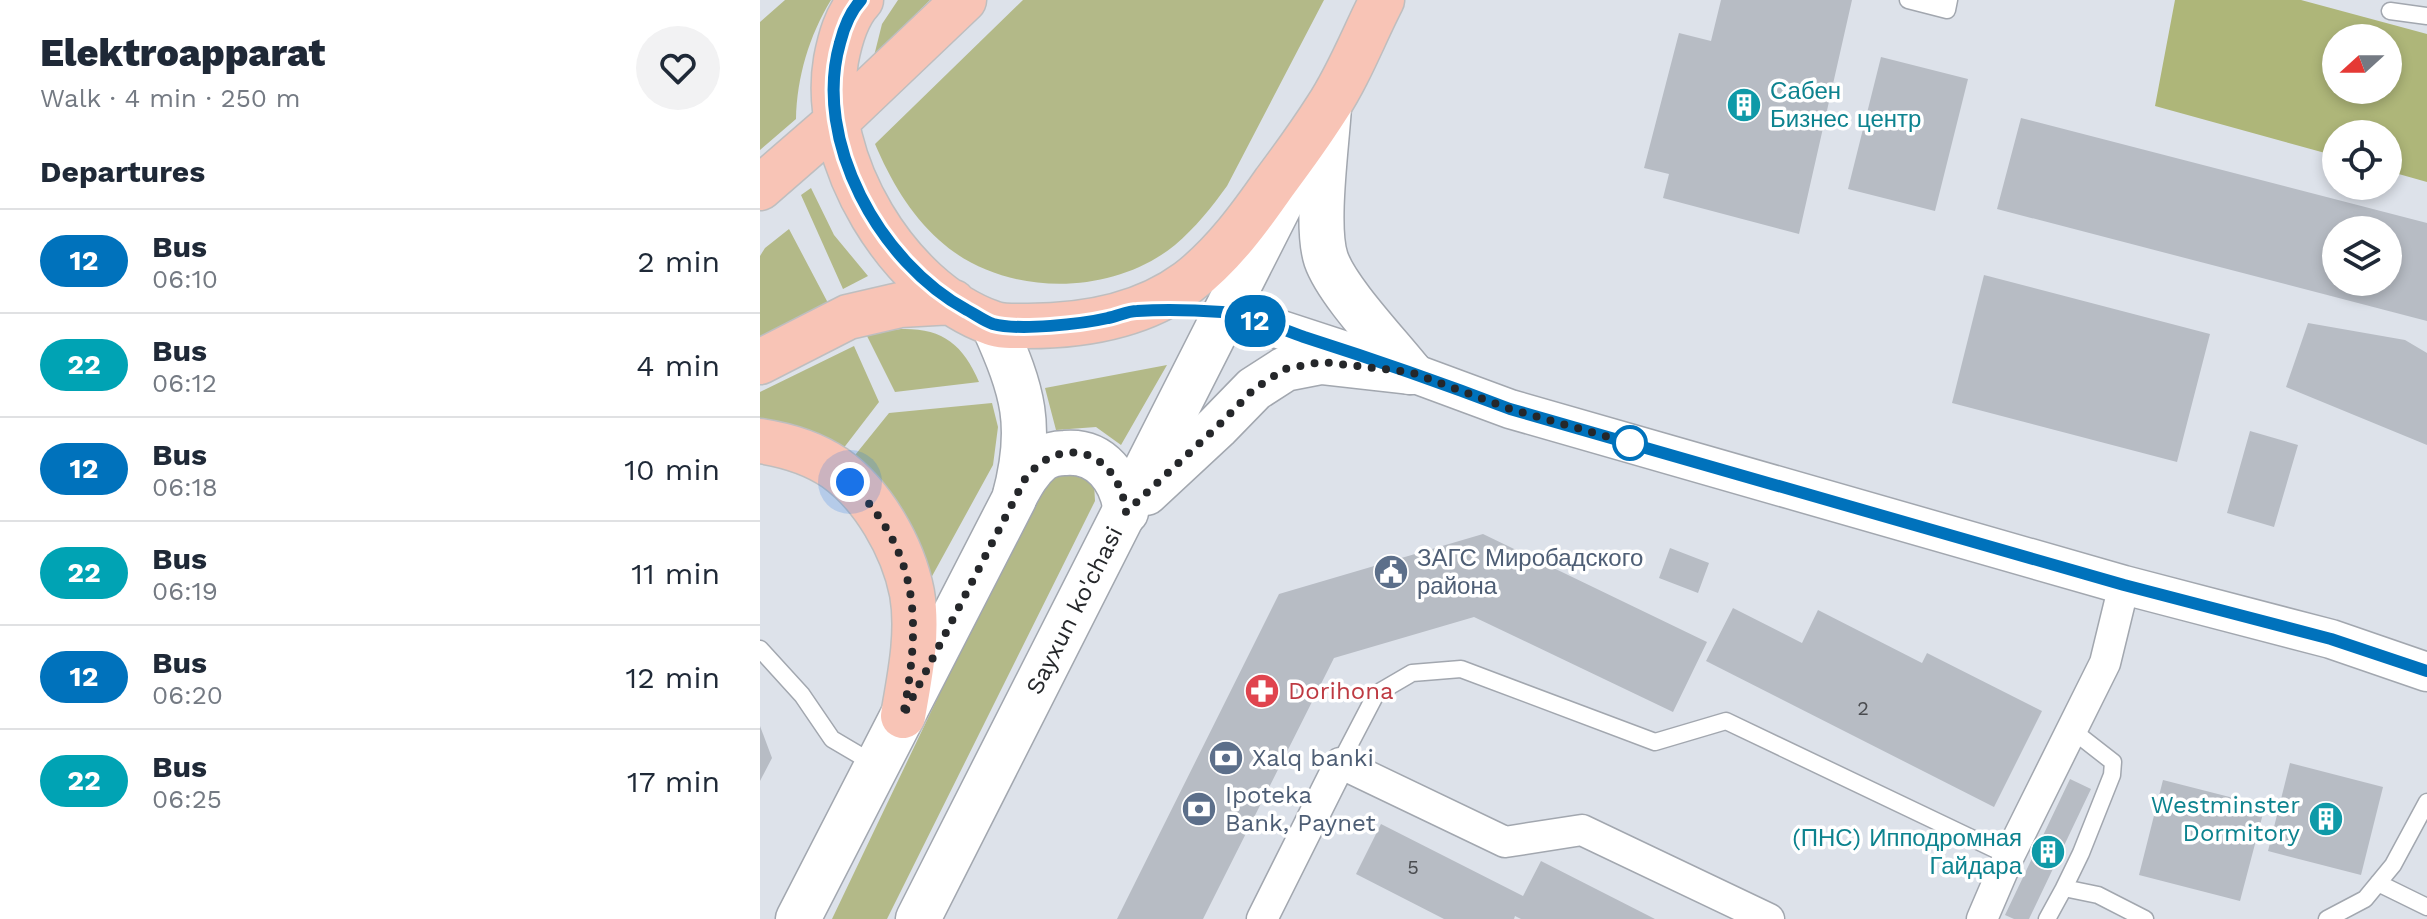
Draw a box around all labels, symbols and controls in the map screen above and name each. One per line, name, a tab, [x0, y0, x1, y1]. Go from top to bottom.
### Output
north arrow	[2322, 24, 2402, 104]
map controls	[2322, 24, 2402, 296]
button: heart	[636, 26, 720, 110]
text: Elektroapparat	[40, 31, 325, 75]
place label: Сабен Бизнес центр	[1770, 77, 1921, 133]
text: Walk · 4 min · 250 m	[40, 83, 301, 113]
building icon: Сабен Бизнес центр	[1725, 86, 1763, 124]
button: locate	[2322, 120, 2402, 200]
text: Departures	[40, 154, 205, 189]
button: layers	[2322, 216, 2402, 296]
text: Bus	[152, 229, 207, 264]
text: 12	[70, 244, 98, 277]
text: 2 min	[637, 244, 720, 279]
text: 06:10	[152, 264, 218, 294]
line badge: 12	[1219, 295, 1291, 347]
text: 12	[1241, 304, 1269, 337]
text: Bus	[152, 333, 207, 368]
text: 22	[67, 348, 101, 381]
text: 4 min	[636, 348, 720, 383]
text: 06:12	[152, 368, 217, 398]
unlabelled marker	[1613, 426, 1647, 460]
text: Bus	[152, 437, 207, 472]
text: 12	[70, 452, 98, 485]
text: 10 min	[624, 452, 720, 487]
your location	[830, 462, 870, 502]
text: 06:18	[152, 472, 218, 502]
street label: Sayxun ko'chasi	[1020, 522, 1129, 699]
text: Bus	[152, 541, 207, 576]
place label: ЗАГС Миробадского района	[1417, 544, 1643, 600]
public building icon: ЗАГС Миробадского района	[1372, 553, 1410, 591]
text: 22	[67, 556, 101, 589]
text: 11 min	[631, 556, 720, 591]
text: 06:19	[152, 576, 218, 606]
text: Bus	[152, 645, 207, 680]
text: 12	[70, 660, 98, 693]
text: 12 min	[625, 660, 720, 695]
pharmacy icon: Dorihona	[1243, 672, 1281, 710]
place label: Dorihona	[1288, 677, 1394, 705]
text: 06:20	[152, 680, 223, 710]
house number: 2	[1857, 696, 1869, 720]
bank icon: Xalq banki	[1207, 739, 1245, 777]
place label: Xalq banki	[1252, 744, 1374, 772]
text: Bus	[152, 749, 207, 784]
text: 22	[67, 764, 101, 797]
text: 17 min	[627, 764, 720, 799]
place label: Ipoteka Bank, Paynet	[1225, 781, 1376, 837]
text: 06:25	[152, 784, 222, 814]
bank icon: Ipoteka Bank, Paynet	[1180, 790, 1218, 828]
place label: Westminster Dormitory	[2151, 791, 2301, 847]
building icon: Westminster Dormitory	[2307, 800, 2345, 838]
place label: (ПНС) Ипподромная Гайдара	[1792, 824, 2023, 880]
building icon: (ПНС) Ипподромная Гайдара	[2029, 833, 2067, 871]
house number: 5	[1407, 855, 1419, 879]

